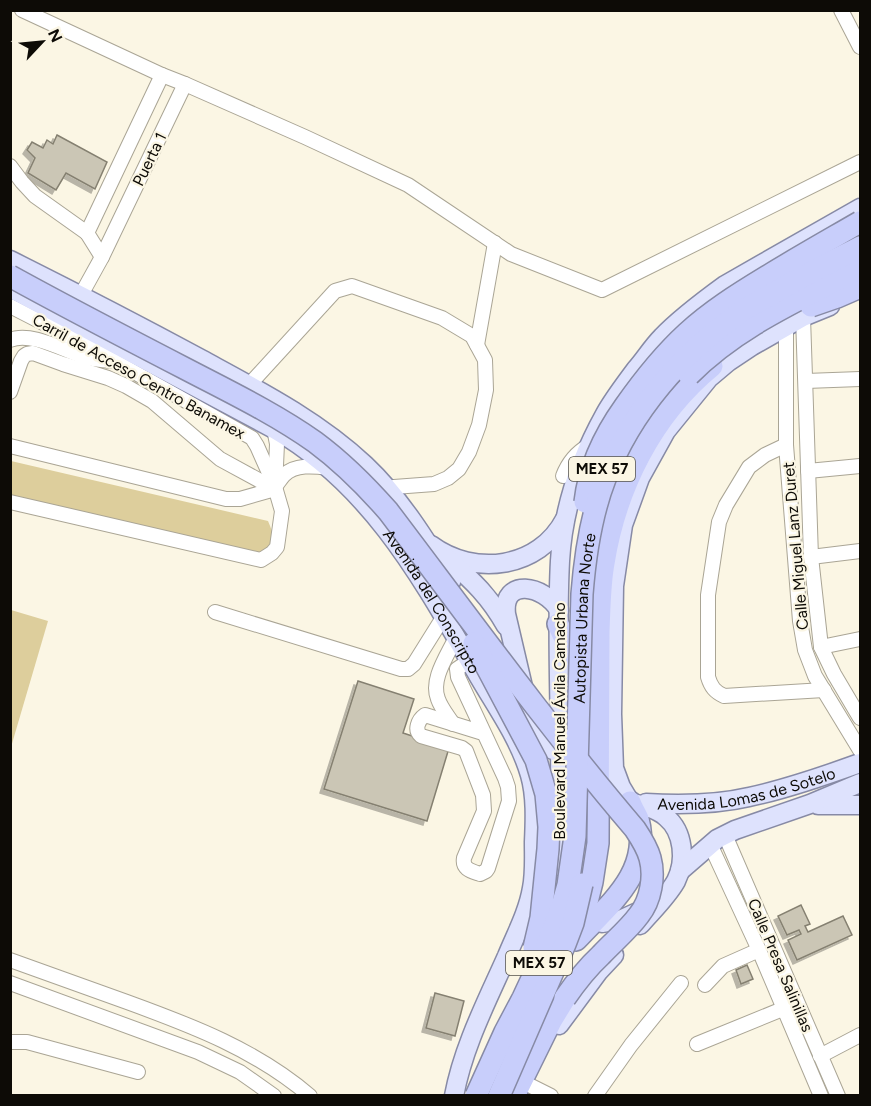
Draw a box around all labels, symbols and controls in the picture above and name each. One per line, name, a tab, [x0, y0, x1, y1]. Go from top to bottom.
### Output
north arrow	[12, 12, 72, 72]
text: N	[44, 26, 66, 45]
street label: Puerta 1	[128, 129, 170, 189]
street label: Carril de Acceso Centro Banamex	[29, 310, 249, 443]
road number: MEX 57	[569, 457, 635, 481]
street label: Calle Miguel Lanz Duret	[779, 461, 812, 631]
street label: Avenida del Conscripto	[379, 525, 484, 677]
street label: Autopista Urbana Norte	[570, 531, 600, 704]
street label: Boulevard Manuel Ávila Camacho	[550, 602, 569, 840]
street label: Avenida Lomas de Sotelo	[657, 764, 838, 814]
street label: Calle Presa Salinillas	[744, 896, 817, 1035]
road number: MEX 57	[506, 951, 572, 975]

